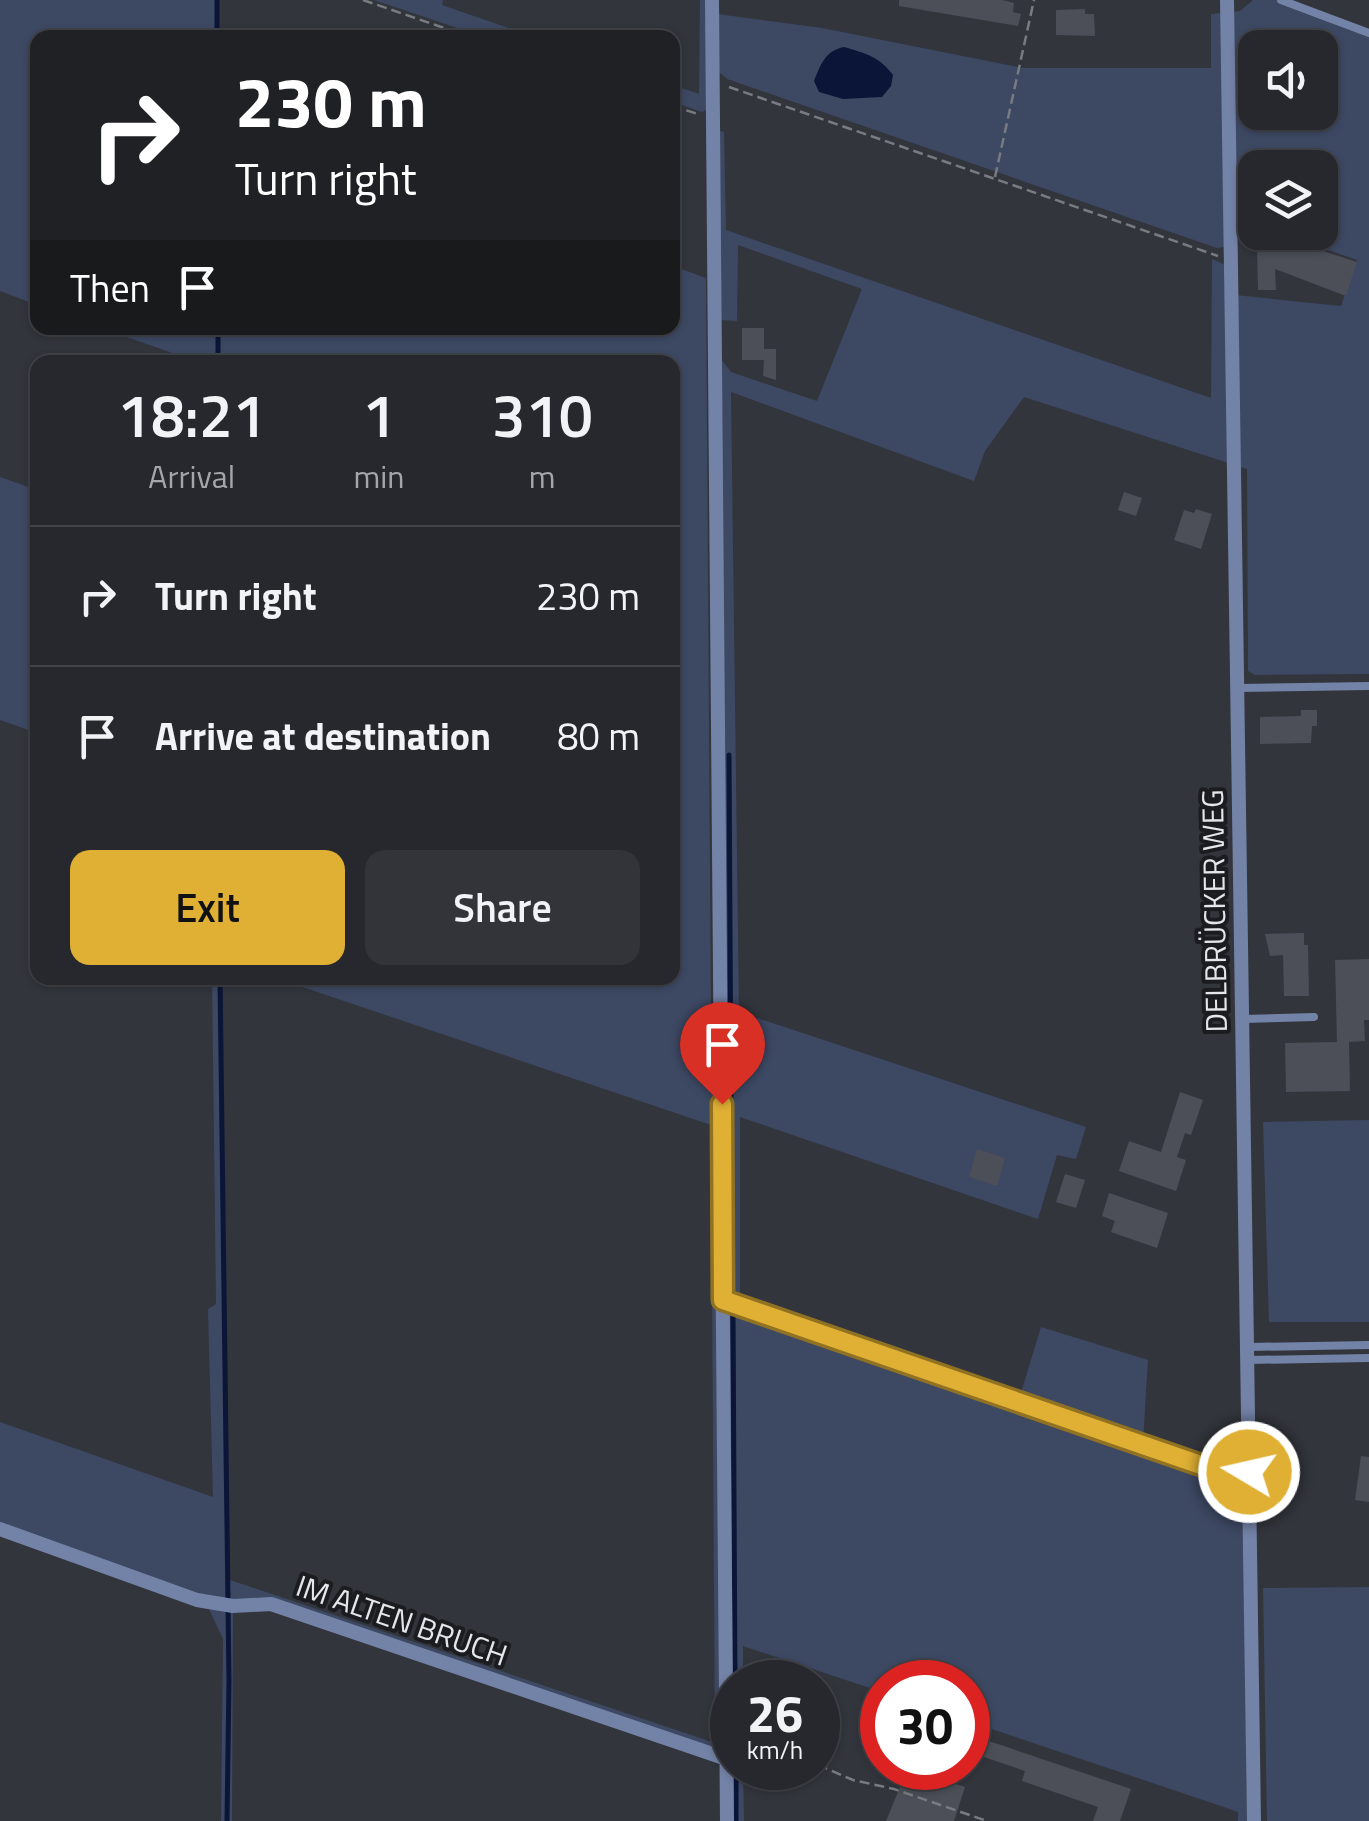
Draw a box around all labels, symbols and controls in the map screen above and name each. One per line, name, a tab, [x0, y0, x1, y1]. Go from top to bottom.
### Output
map controls	[1238, 30, 1338, 250]
button: sound	[1238, 30, 1338, 130]
text: 230 m	[235, 48, 427, 154]
icon: right	[70, 70, 200, 200]
text: Turn right	[235, 144, 417, 212]
button: layers	[1238, 150, 1338, 250]
text: Then	[70, 259, 150, 317]
icon: arrive	[170, 260, 225, 315]
text: 18:21	[117, 369, 266, 460]
text: 1	[362, 369, 396, 460]
text: 310	[492, 369, 593, 460]
text: Arrival	[148, 452, 235, 500]
text: min	[353, 452, 404, 500]
text: m	[529, 452, 556, 500]
text: Turn right	[155, 567, 317, 625]
text: 230 m	[536, 567, 640, 625]
icon: right	[70, 569, 125, 624]
text: Arrive at destination	[155, 707, 491, 765]
text: 80 m	[557, 707, 640, 765]
icon: arrive	[70, 709, 125, 764]
street label: DELBRÜCKER WEG	[1189, 789, 1239, 1033]
button: Exit	[70, 850, 345, 965]
button: Share	[365, 850, 640, 965]
pin	[680, 1002, 765, 1105]
icon: arrive	[695, 1017, 750, 1072]
position arrow	[1197, 1420, 1301, 1524]
street label: IM ALTEN BRUCH	[290, 1562, 514, 1678]
speed limit sign: 30	[860, 1660, 990, 1790]
text: 26	[747, 1675, 803, 1751]
text: km/h	[747, 1731, 803, 1769]

